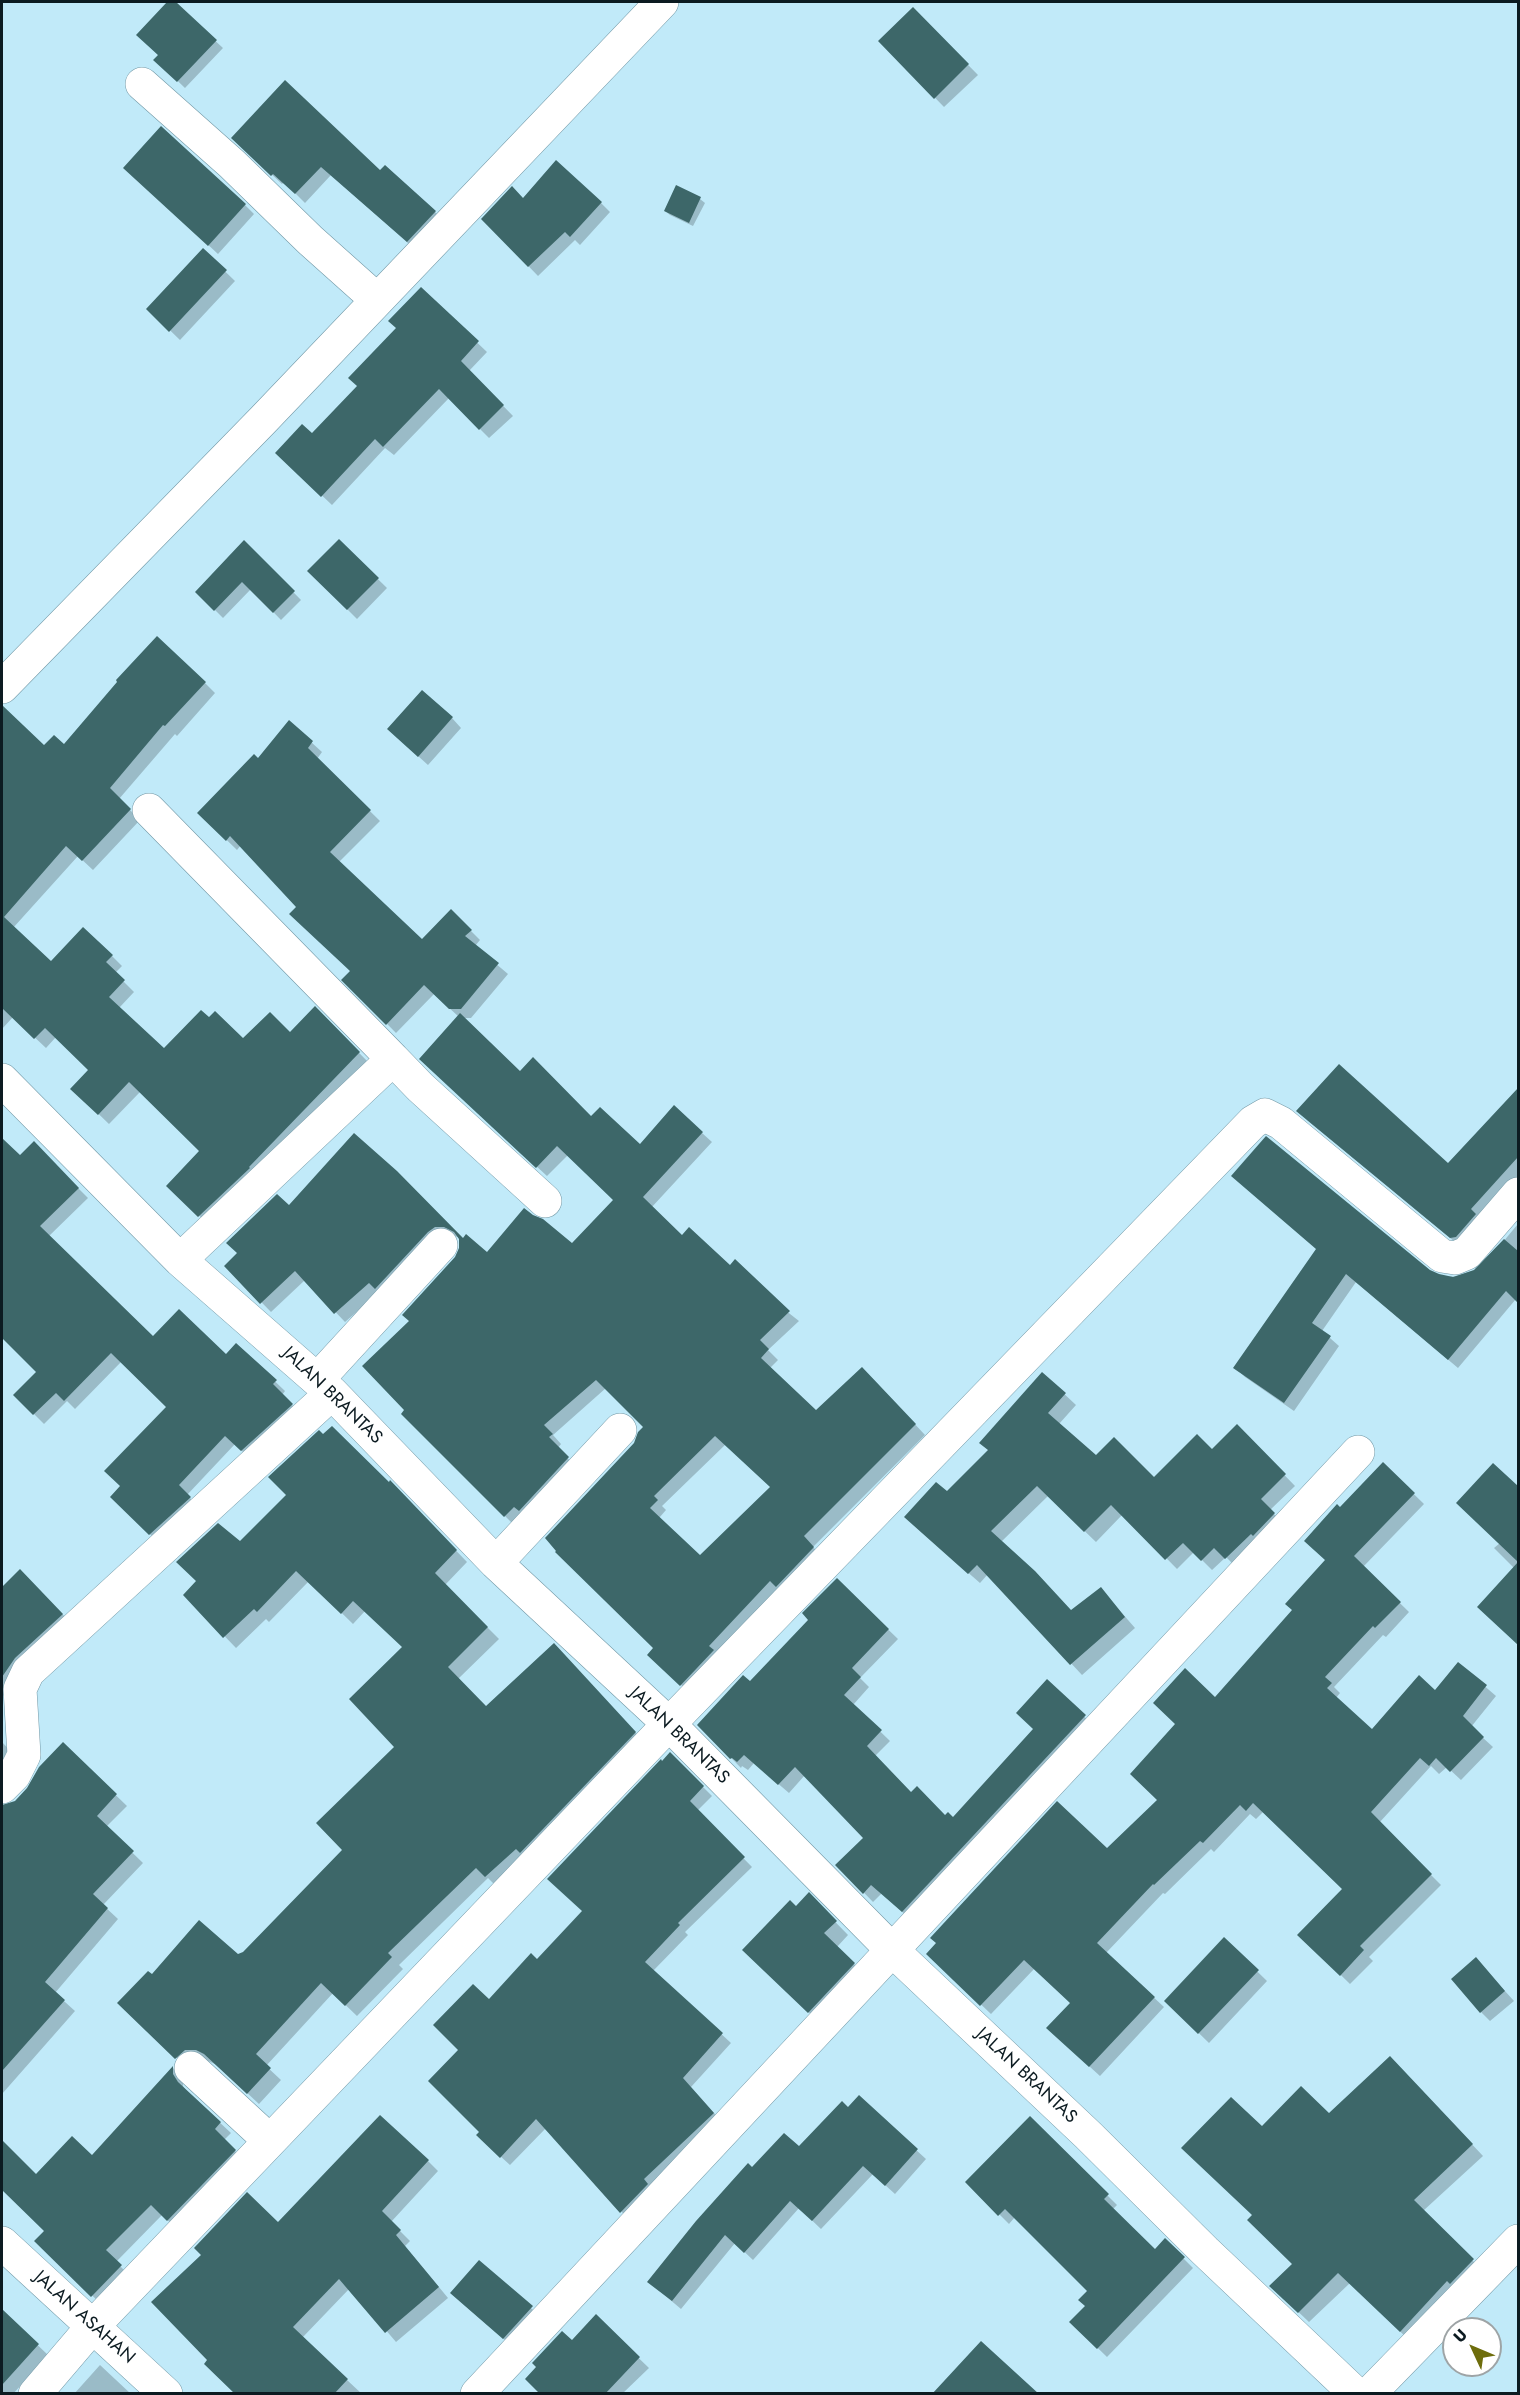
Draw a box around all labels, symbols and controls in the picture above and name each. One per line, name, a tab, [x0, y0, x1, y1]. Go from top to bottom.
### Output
street label: JALAN BRANTAS	[278, 1343, 386, 1449]
street label: JALAN BRANTAS	[625, 1683, 733, 1789]
street label: JALAN BRANTAS	[971, 2024, 1081, 2128]
street label: JALAN ASAHAN	[29, 2267, 139, 2369]
north arrow	[1442, 2317, 1502, 2377]
text: U	[1448, 2324, 1472, 2348]

